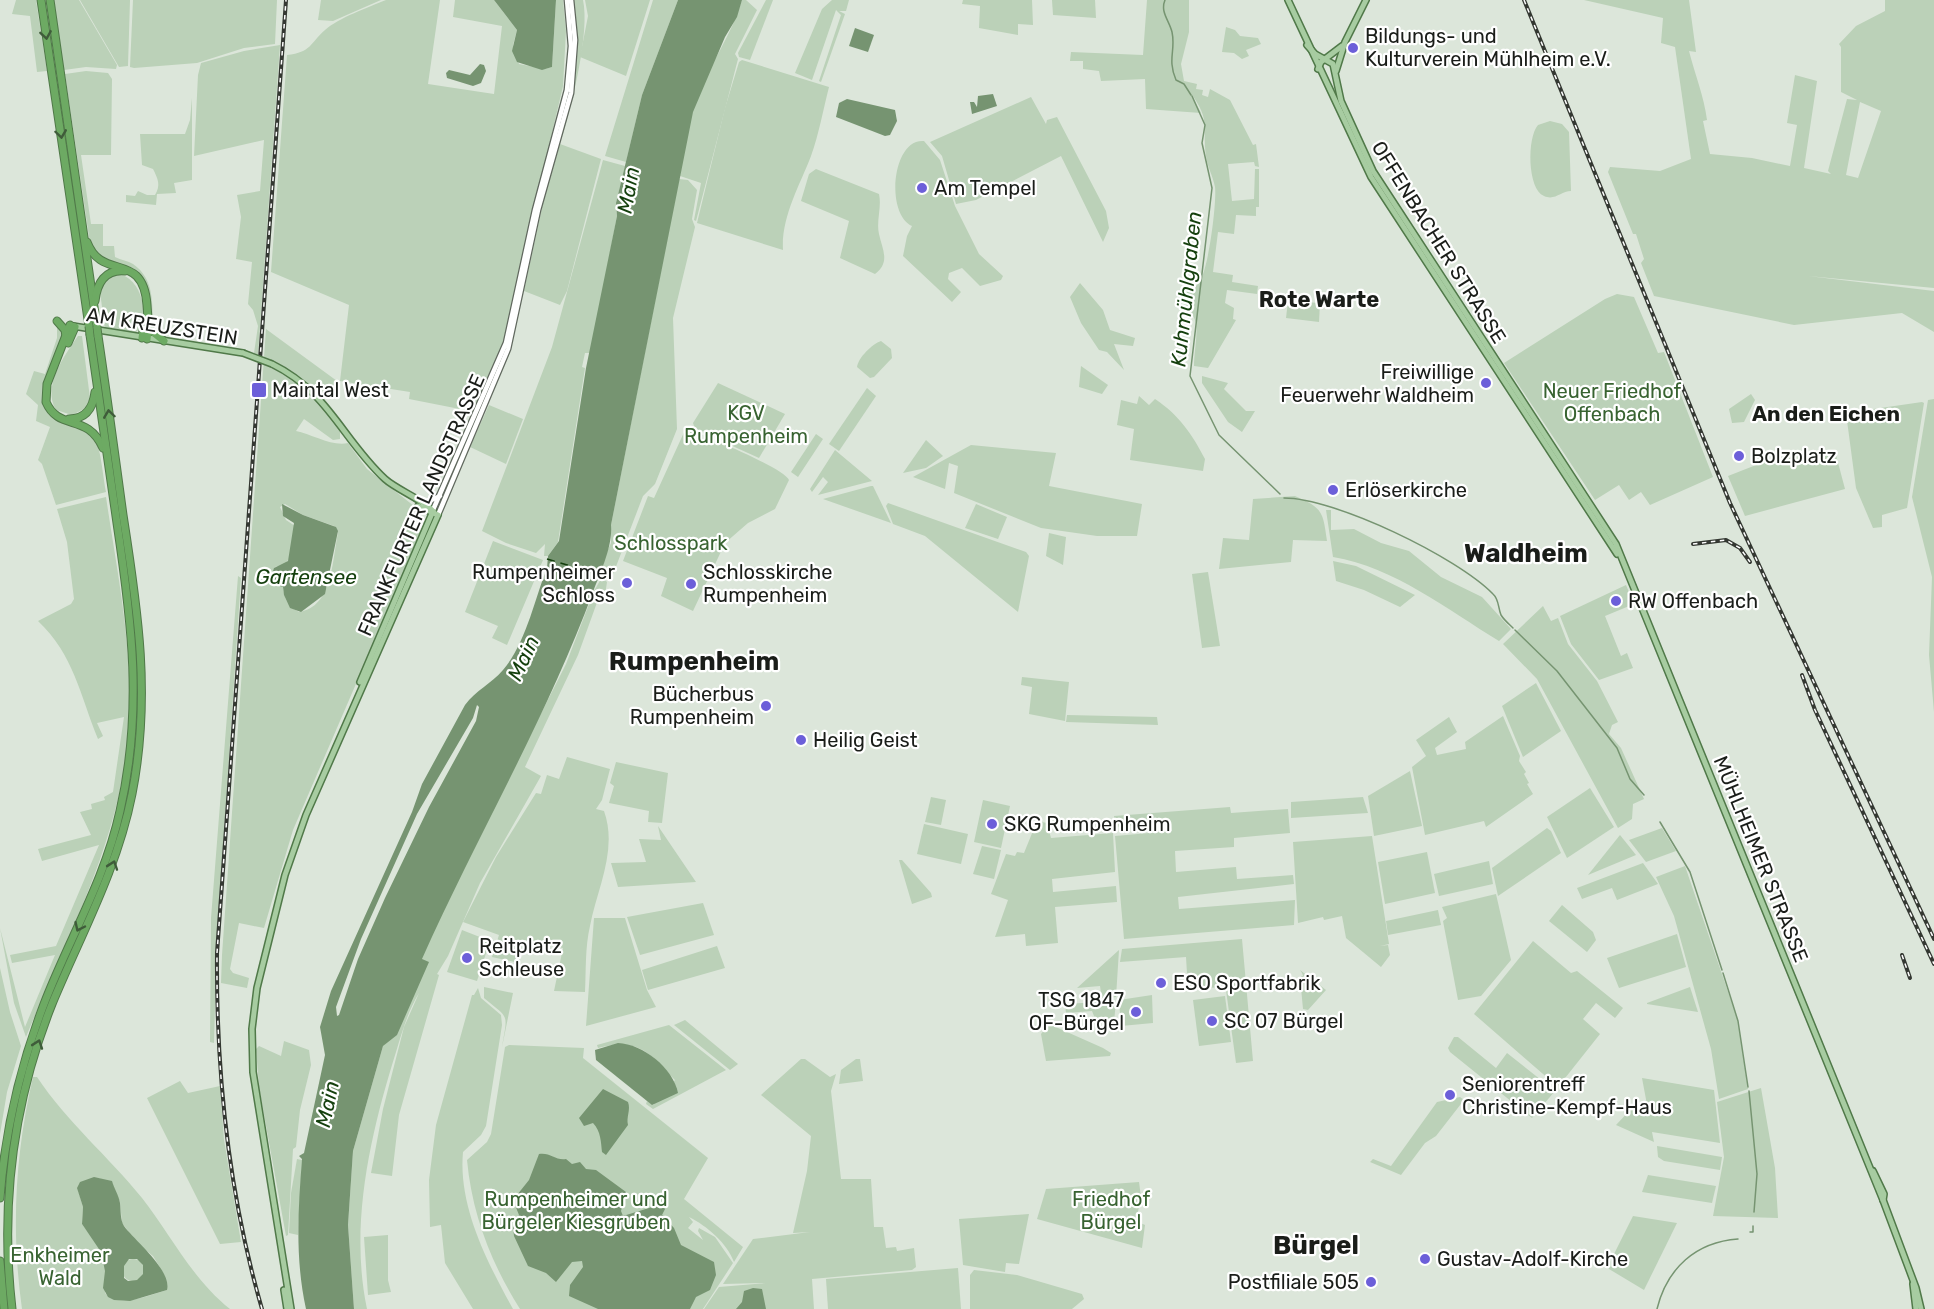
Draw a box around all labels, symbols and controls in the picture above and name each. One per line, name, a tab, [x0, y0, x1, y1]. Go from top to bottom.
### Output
place label: Bildungs- und Kulturverein Mühlheim e.V.	[1365, 24, 1611, 71]
one-way arrow	[40, 31, 52, 40]
marker: Bildungs- und Kulturverein Mühlheim e.V.	[1346, 41, 1360, 55]
one-way arrow	[54, 129, 66, 138]
street label: OFFENBACHER STRASSE	[1367, 136, 1511, 348]
water label: Main	[612, 165, 644, 215]
place label: Am Tempel	[934, 176, 1036, 200]
marker: Am Tempel	[915, 181, 929, 195]
water label: Kuhmühlgraben	[1165, 210, 1207, 368]
district label: Rote Warte	[1259, 286, 1379, 313]
street label: AM KREUZSTEIN	[85, 302, 239, 350]
place label: Freiwillige Feuerwehr Waldheim	[1280, 360, 1474, 407]
street label: FRANKFURTER LANDSTRASSE	[352, 370, 490, 640]
marker: Freiwillige Feuerwehr Waldheim	[1479, 376, 1493, 390]
place label: Maintal West	[272, 378, 389, 402]
park label: Neuer Friedhof Offenbach	[1543, 379, 1682, 426]
marker: Maintal West	[250, 381, 268, 399]
park label: KGV Rumpenheim	[684, 401, 808, 448]
district label: An den Eichen	[1752, 401, 1900, 426]
one-way arrow	[104, 410, 116, 419]
place label: Bolzplatz	[1751, 444, 1837, 468]
marker: Bolzplatz	[1732, 449, 1746, 463]
place label: Erlöserkirche	[1345, 478, 1467, 502]
marker: Erlöserkirche	[1326, 483, 1340, 497]
park label: Schlosspark	[614, 531, 728, 555]
district label: Waldheim	[1464, 538, 1588, 569]
place label: Rumpenheimer Schloss	[472, 560, 615, 607]
place label: Schlosskirche Rumpenheim	[703, 560, 832, 607]
water label: Gartensee	[255, 564, 357, 589]
marker: Rumpenheimer Schloss	[620, 576, 634, 590]
marker: Schlosskirche Rumpenheim	[684, 577, 698, 591]
place label: RW Offenbach	[1628, 589, 1758, 613]
marker: RW Offenbach	[1609, 594, 1623, 608]
water label: Main	[502, 631, 544, 685]
district label: Rumpenheim	[609, 646, 779, 677]
place label: Bücherbus Rumpenheim	[630, 682, 754, 729]
marker: Bücherbus Rumpenheim	[759, 699, 773, 713]
place label: Heilig Geist	[813, 728, 918, 752]
marker: Heilig Geist	[794, 733, 808, 747]
street label: MÜHLHEIMER STRASSE	[1709, 752, 1813, 966]
place label: SKG Rumpenheim	[1004, 812, 1170, 836]
marker: SKG Rumpenheim	[985, 817, 999, 831]
one-way arrow	[106, 860, 119, 870]
one-way arrow	[75, 920, 87, 931]
place label: Reitplatz Schleuse	[479, 934, 564, 981]
marker: Reitplatz Schleuse	[460, 951, 474, 965]
place label: ESO Sportfabrik	[1173, 971, 1321, 995]
marker: ESO Sportfabrik	[1154, 976, 1168, 990]
place label: TSG 1847 OF-Bürgel	[1029, 988, 1124, 1035]
marker: TSG 1847 OF-Bürgel	[1129, 1005, 1143, 1019]
place label: SC 07 Bürgel	[1224, 1009, 1343, 1033]
marker: SC 07 Bürgel	[1205, 1014, 1219, 1028]
one-way arrow	[31, 1039, 43, 1050]
place label: Seniorentreff Christine-Kempf-Haus	[1462, 1072, 1672, 1119]
water label: Main	[310, 1078, 344, 1130]
marker: Seniorentreff Christine-Kempf-Haus	[1443, 1088, 1457, 1102]
park label: Rumpenheimer und Bürgeler Kiesgruben	[481, 1187, 671, 1234]
park label: Friedhof Bürgel	[1072, 1187, 1150, 1234]
district label: Bürgel	[1273, 1230, 1359, 1261]
park label: Enkheimer Wald	[10, 1243, 110, 1290]
place label: Gustav-Adolf-Kirche	[1437, 1247, 1628, 1271]
marker: Gustav-Adolf-Kirche	[1418, 1252, 1432, 1266]
place label: Postfiliale 505	[1228, 1270, 1359, 1294]
marker: Postfiliale 505	[1364, 1275, 1378, 1289]

